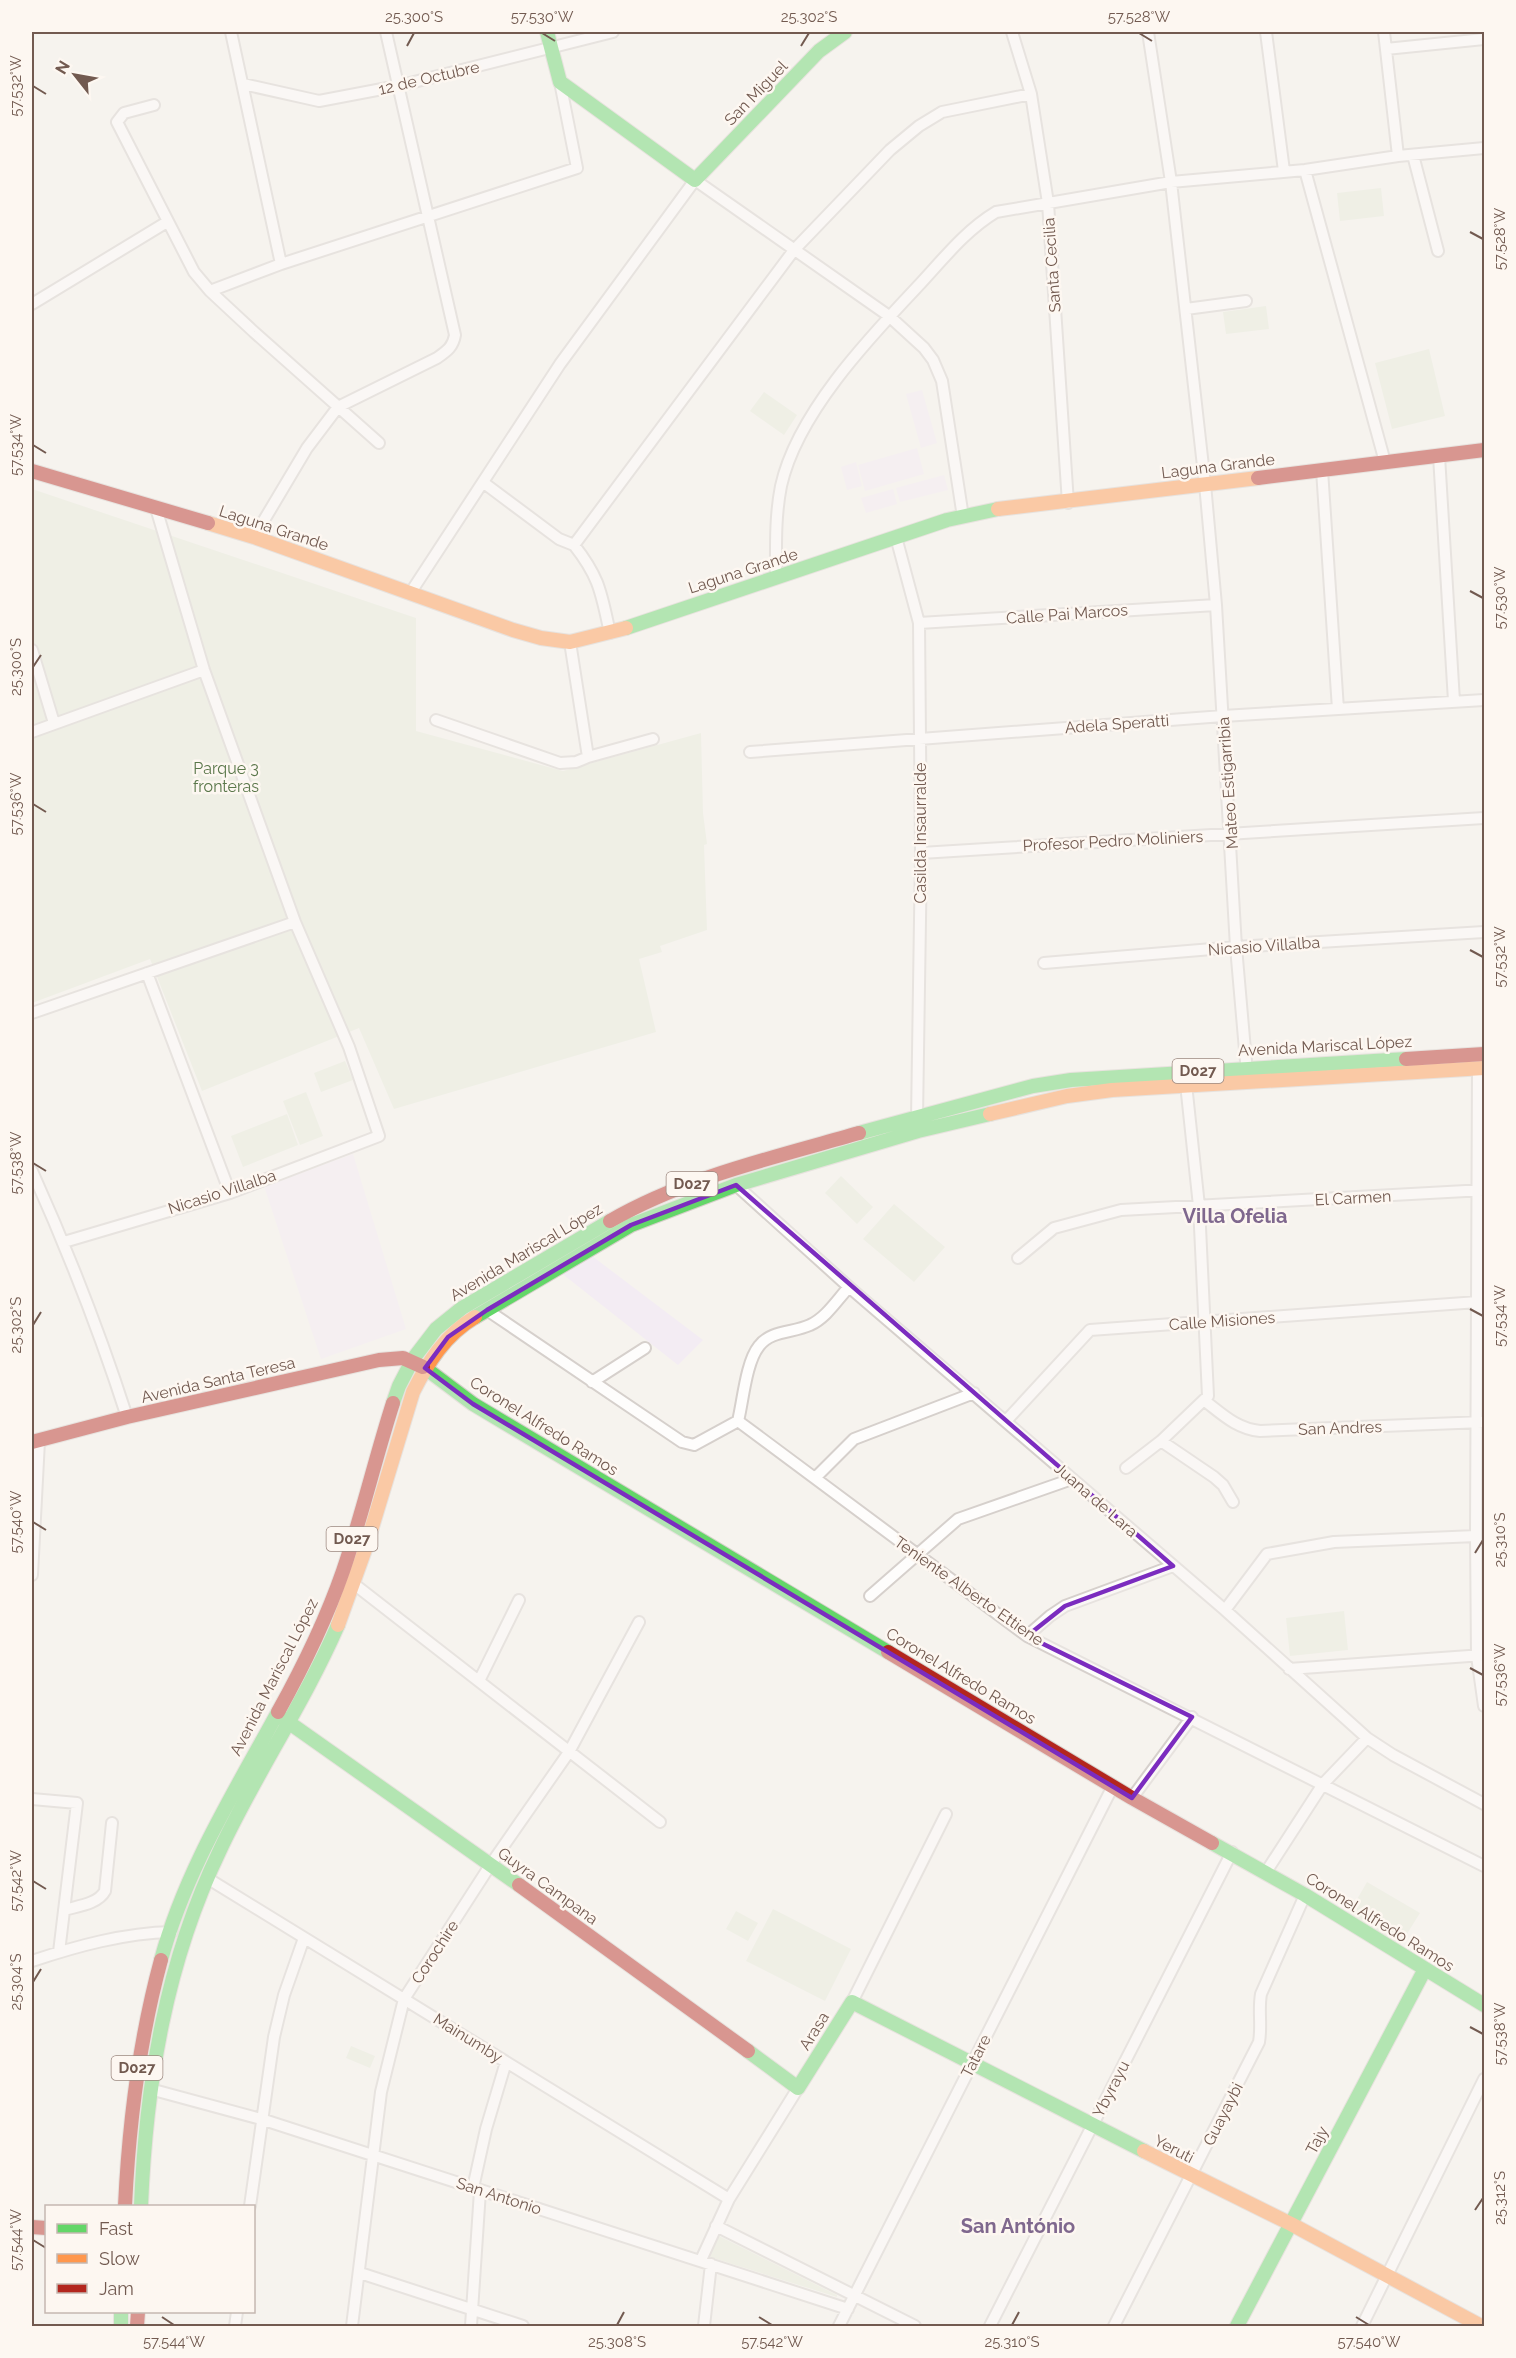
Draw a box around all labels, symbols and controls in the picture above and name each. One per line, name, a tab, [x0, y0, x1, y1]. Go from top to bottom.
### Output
text: 25.300°S	[385, 8, 443, 26]
text: 57.530°W	[511, 8, 574, 26]
text: 25.302°S	[781, 8, 837, 26]
text: 57.528°W	[1108, 8, 1171, 26]
north arrow	[45, 45, 105, 105]
text: 57.532°W	[7, 55, 25, 117]
street label: San Miguel	[721, 56, 792, 129]
text: N	[51, 57, 74, 78]
street label: 12 de Octubre	[377, 57, 481, 99]
text: 57.528°W	[1491, 207, 1509, 270]
street label: Santa Cecilia	[1039, 217, 1065, 313]
text: 57.534°W	[7, 414, 25, 476]
street label: Laguna Grande	[1160, 450, 1276, 482]
street label: Laguna Grande	[217, 501, 331, 555]
street label: Laguna Grande	[686, 544, 800, 598]
text: 57.530°W	[1491, 566, 1509, 629]
street label: Calle Pai Marcos	[1005, 600, 1129, 628]
text: 25.300°S	[7, 638, 25, 696]
street label: Adela Speratti	[1064, 711, 1170, 737]
street label: Mateo Estigarribia	[1214, 716, 1242, 850]
park label: Parque 3 fronteras	[193, 759, 259, 796]
street label: Casilda Insaurralde	[911, 763, 930, 903]
text: 57.536°W	[7, 772, 25, 835]
street label: Profesor Pedro Moliniers	[1022, 827, 1204, 855]
text: 57.532°W	[1491, 926, 1509, 988]
street label: Nicasio Villalba	[1207, 933, 1321, 959]
street label: Avenida Mariscal López	[1238, 1032, 1413, 1060]
road number: D027	[1172, 1059, 1224, 1083]
text: 57.538°W	[7, 1131, 25, 1194]
street label: Nicasio Villalba	[166, 1166, 278, 1218]
road number: D027	[666, 1172, 718, 1196]
street label: El Carmen	[1314, 1187, 1392, 1209]
street label: Avenida Mariscal López	[446, 1199, 606, 1305]
district label: Villa Ofelia	[1183, 1204, 1287, 1228]
text: 57.534°W	[1491, 1285, 1509, 1347]
text: 25.302°S	[7, 1297, 25, 1353]
street label: Calle Misiones	[1168, 1308, 1276, 1334]
street label: Avenida Santa Teresa	[139, 1353, 297, 1407]
street label: Coronel Alfredo Ramos	[466, 1373, 622, 1480]
street label: San Andres	[1298, 1417, 1383, 1439]
street label: Juana de Lara	[1051, 1459, 1141, 1541]
text: 57.540°W	[7, 1490, 25, 1553]
text: 25.310°S	[1491, 1512, 1509, 1568]
road number: D027	[326, 1527, 378, 1551]
street label: Teniente Alberto Ettiene	[891, 1532, 1047, 1650]
street label: Avenida Mariscal López	[226, 1595, 322, 1759]
street label: Coronel Alfredo Ramos	[883, 1624, 1040, 1728]
text: 57.536°W	[1491, 1643, 1509, 1706]
street label: Guyra Campana	[494, 1843, 602, 1929]
text: 57.542°W	[7, 1850, 25, 1912]
street label: Coronel Alfredo Ramos	[1302, 1869, 1458, 1976]
street label: Corochire	[407, 1917, 463, 1987]
text: 25.304°S	[7, 1953, 25, 2011]
text: 57.538°W	[1491, 2002, 1509, 2065]
street label: Arasa	[795, 2008, 833, 2054]
street label: Mainumby	[430, 2009, 506, 2067]
street label: Tatare	[957, 2031, 995, 2081]
road number: D027	[112, 2056, 162, 2080]
street label: Ybyrayu	[1089, 2058, 1133, 2120]
street label: Guayaybi	[1199, 2079, 1247, 2149]
street label: Tajy	[1302, 2122, 1332, 2157]
street label: Yeruti	[1151, 2131, 1197, 2167]
text: 25.312°S	[1491, 2171, 1509, 2225]
street label: San Antonio	[454, 2173, 544, 2219]
legend	[45, 2205, 255, 2313]
text: 57.544°W	[7, 2209, 25, 2271]
district label: San António	[961, 2214, 1075, 2238]
text: Fast	[99, 2218, 133, 2239]
text: Slow	[99, 2248, 140, 2269]
text: Jam	[99, 2278, 134, 2299]
text: 57.544°W	[143, 2333, 205, 2351]
text: 25.308°S	[588, 2333, 646, 2351]
text: 57.542°W	[741, 2333, 803, 2351]
text: 25.310°S	[984, 2333, 1040, 2351]
text: 57.540°W	[1338, 2333, 1401, 2351]

